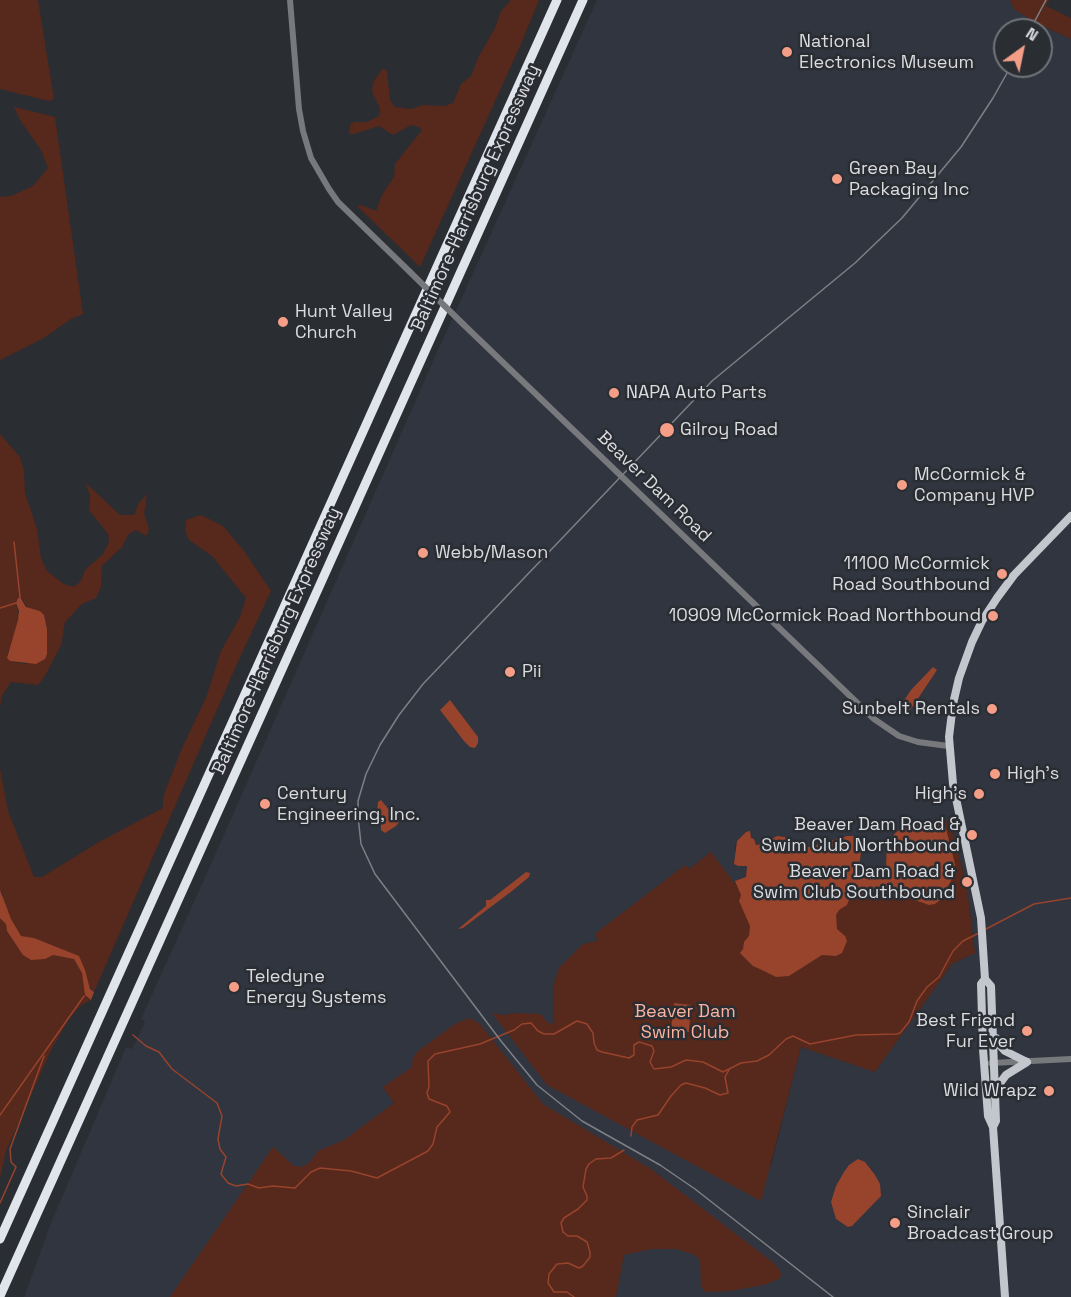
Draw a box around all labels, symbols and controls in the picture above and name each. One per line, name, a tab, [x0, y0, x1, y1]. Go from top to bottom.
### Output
north arrow	[993, 18, 1053, 78]
text: N	[1022, 22, 1042, 46]
place label: National Electronics Museum	[799, 31, 974, 74]
marker: National Electronics Museum	[780, 45, 794, 59]
street label: Baltimore-Harrisburg Expressway	[407, 61, 545, 335]
place label: Green Bay Packaging Inc	[849, 158, 969, 201]
marker: Green Bay Packaging Inc	[830, 172, 844, 186]
place label: Hunt Valley Church	[295, 301, 393, 344]
marker: Hunt Valley Church	[276, 315, 290, 329]
place label: NAPA Auto Parts	[626, 382, 767, 404]
marker: NAPA Auto Parts	[607, 386, 621, 400]
place label: Gilroy Road	[680, 419, 778, 441]
marker: Gilroy Road	[658, 421, 676, 439]
street label: Beaver Dam Road	[592, 427, 716, 547]
place label: McCormick & Company HVP	[914, 464, 1034, 506]
marker: McCormick & Company HVP	[895, 478, 909, 492]
street label: Baltimore-Harrisburg Expressway	[208, 504, 346, 778]
place label: Webb/Mason	[435, 542, 548, 564]
marker: Webb/Mason	[416, 546, 430, 560]
place label: 11100 McCormick Road Southbound	[832, 553, 990, 596]
marker: 11100 McCormick Road Southbound	[995, 567, 1009, 581]
place label: 10909 McCormick Road Northbound	[669, 605, 981, 627]
marker: 10909 McCormick Road Northbound	[986, 609, 1000, 623]
place label: Pii	[522, 661, 542, 683]
marker: Pii	[503, 665, 517, 679]
place label: Sunbelt Rentals	[842, 698, 980, 720]
marker: Sunbelt Rentals	[985, 702, 999, 716]
place label: High’s	[1007, 763, 1059, 785]
marker: High’s	[988, 767, 1002, 781]
place label: Century Engineering, Inc.	[277, 783, 420, 826]
place label: High's	[915, 783, 967, 805]
marker: High's	[972, 787, 986, 801]
marker: Century Engineering, Inc.	[258, 797, 272, 811]
place label: Beaver Dam Road & Swim Club Northbound	[761, 814, 960, 856]
marker: Beaver Dam Road & Swim Club Northbound	[965, 828, 979, 842]
place label: Beaver Dam Road & Swim Club Southbound	[753, 861, 955, 904]
marker: Beaver Dam Road & Swim Club Southbound	[960, 875, 974, 889]
place label: Teledyne Energy Systems	[246, 966, 386, 1008]
marker: Teledyne Energy Systems	[227, 980, 241, 994]
park label: Beaver Dam Swim Club	[634, 1001, 736, 1044]
place label: Best Friend Fur Ever	[916, 1010, 1015, 1052]
marker: Best Friend Fur Ever	[1020, 1024, 1034, 1038]
place label: Wild Wrapz	[943, 1080, 1037, 1102]
marker: Wild Wrapz	[1042, 1084, 1056, 1098]
place label: Sinclair Broadcast Group	[907, 1202, 1053, 1244]
marker: Sinclair Broadcast Group	[888, 1216, 902, 1230]

